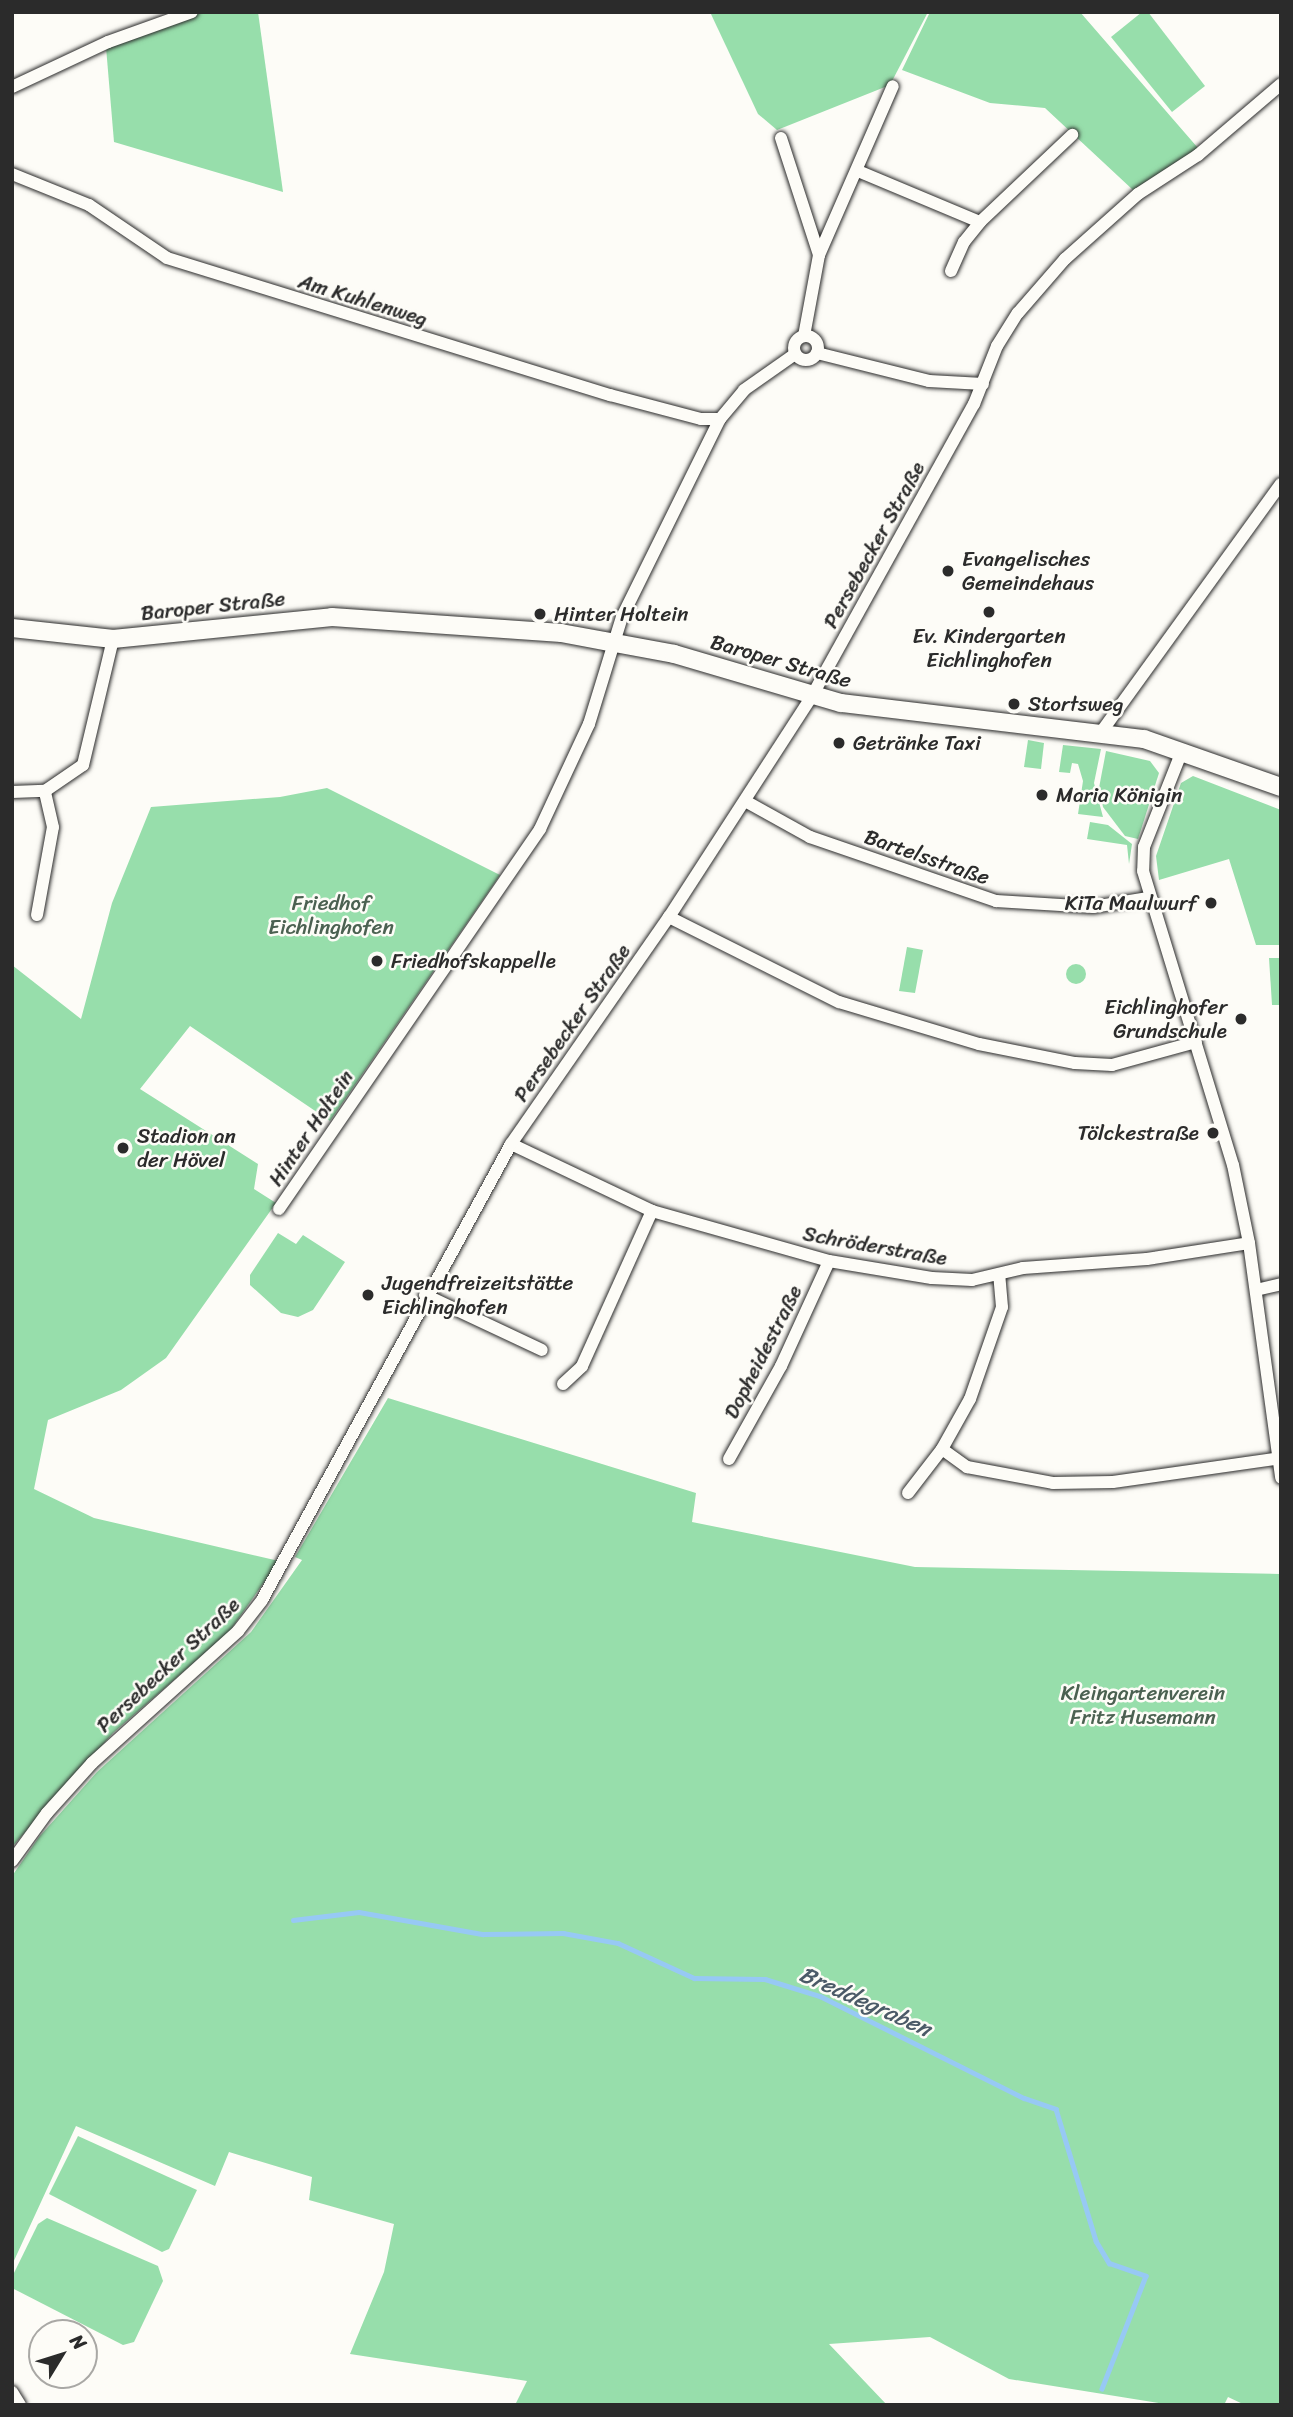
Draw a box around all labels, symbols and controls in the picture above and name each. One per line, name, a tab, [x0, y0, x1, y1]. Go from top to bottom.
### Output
street label: Am Kuhlenweg	[295, 268, 431, 332]
street label: Persebecker Straße	[818, 457, 930, 633]
place label: Evangelisches Gemeindehaus	[962, 546, 1094, 596]
marker: Evangelisches Gemeindehaus	[940, 563, 956, 579]
street label: Baroper Straße	[140, 586, 286, 626]
place label: Hinter Holtein	[554, 601, 689, 627]
marker: Ev. Kindergarten Eichlinghofen	[981, 604, 997, 620]
marker: Hinter Holtein	[532, 606, 548, 622]
place label: Ev. Kindergarten Eichlinghofen	[913, 623, 1065, 673]
street label: Baroper Straße	[708, 629, 854, 693]
place label: Stortsweg	[1028, 691, 1124, 717]
marker: Stortsweg	[1006, 696, 1022, 712]
place label: Getränke Taxi	[853, 730, 981, 756]
marker: Getränke Taxi	[831, 735, 847, 751]
place label: Maria Königin	[1056, 782, 1182, 808]
marker: Maria Königin	[1034, 787, 1050, 803]
street label: Bartelsstraße	[861, 824, 993, 890]
park label: Friedhof Eichlinghofen	[268, 890, 394, 940]
place label: KiTa Maulwurf	[1065, 890, 1197, 916]
marker: KiTa Maulwurf	[1203, 895, 1219, 911]
street label: Persebecker Straße	[508, 939, 636, 1107]
place label: Friedhofskappelle	[391, 948, 556, 974]
marker: Friedhofskappelle	[369, 953, 385, 969]
place label: Eichlinghofer Grundschule	[1104, 994, 1227, 1044]
marker: Eichlinghofer Grundschule	[1233, 1011, 1249, 1027]
street label: Hinter Holtein	[263, 1065, 359, 1191]
place label: Tölckestraße	[1078, 1120, 1199, 1146]
place label: Stadion an der Hövel	[137, 1123, 236, 1173]
marker: Tölckestraße	[1205, 1125, 1221, 1141]
marker: Stadion an der Hövel	[115, 1140, 131, 1156]
street label: Schröderstraße	[801, 1221, 949, 1271]
place label: Jugendfreizeitstätte Eichlinghofen	[382, 1270, 573, 1320]
street label: Dopheidestraße	[719, 1281, 807, 1423]
marker: Jugendfreizeitstätte Eichlinghofen	[360, 1287, 376, 1303]
street label: Persebecker Straße	[91, 1592, 245, 1738]
park label: Kleingartenverein Fritz Husemann	[1061, 1680, 1225, 1730]
water label: Breddegraben	[795, 1961, 935, 2043]
north arrow	[28, 2319, 98, 2389]
text: N	[61, 2327, 95, 2357]

